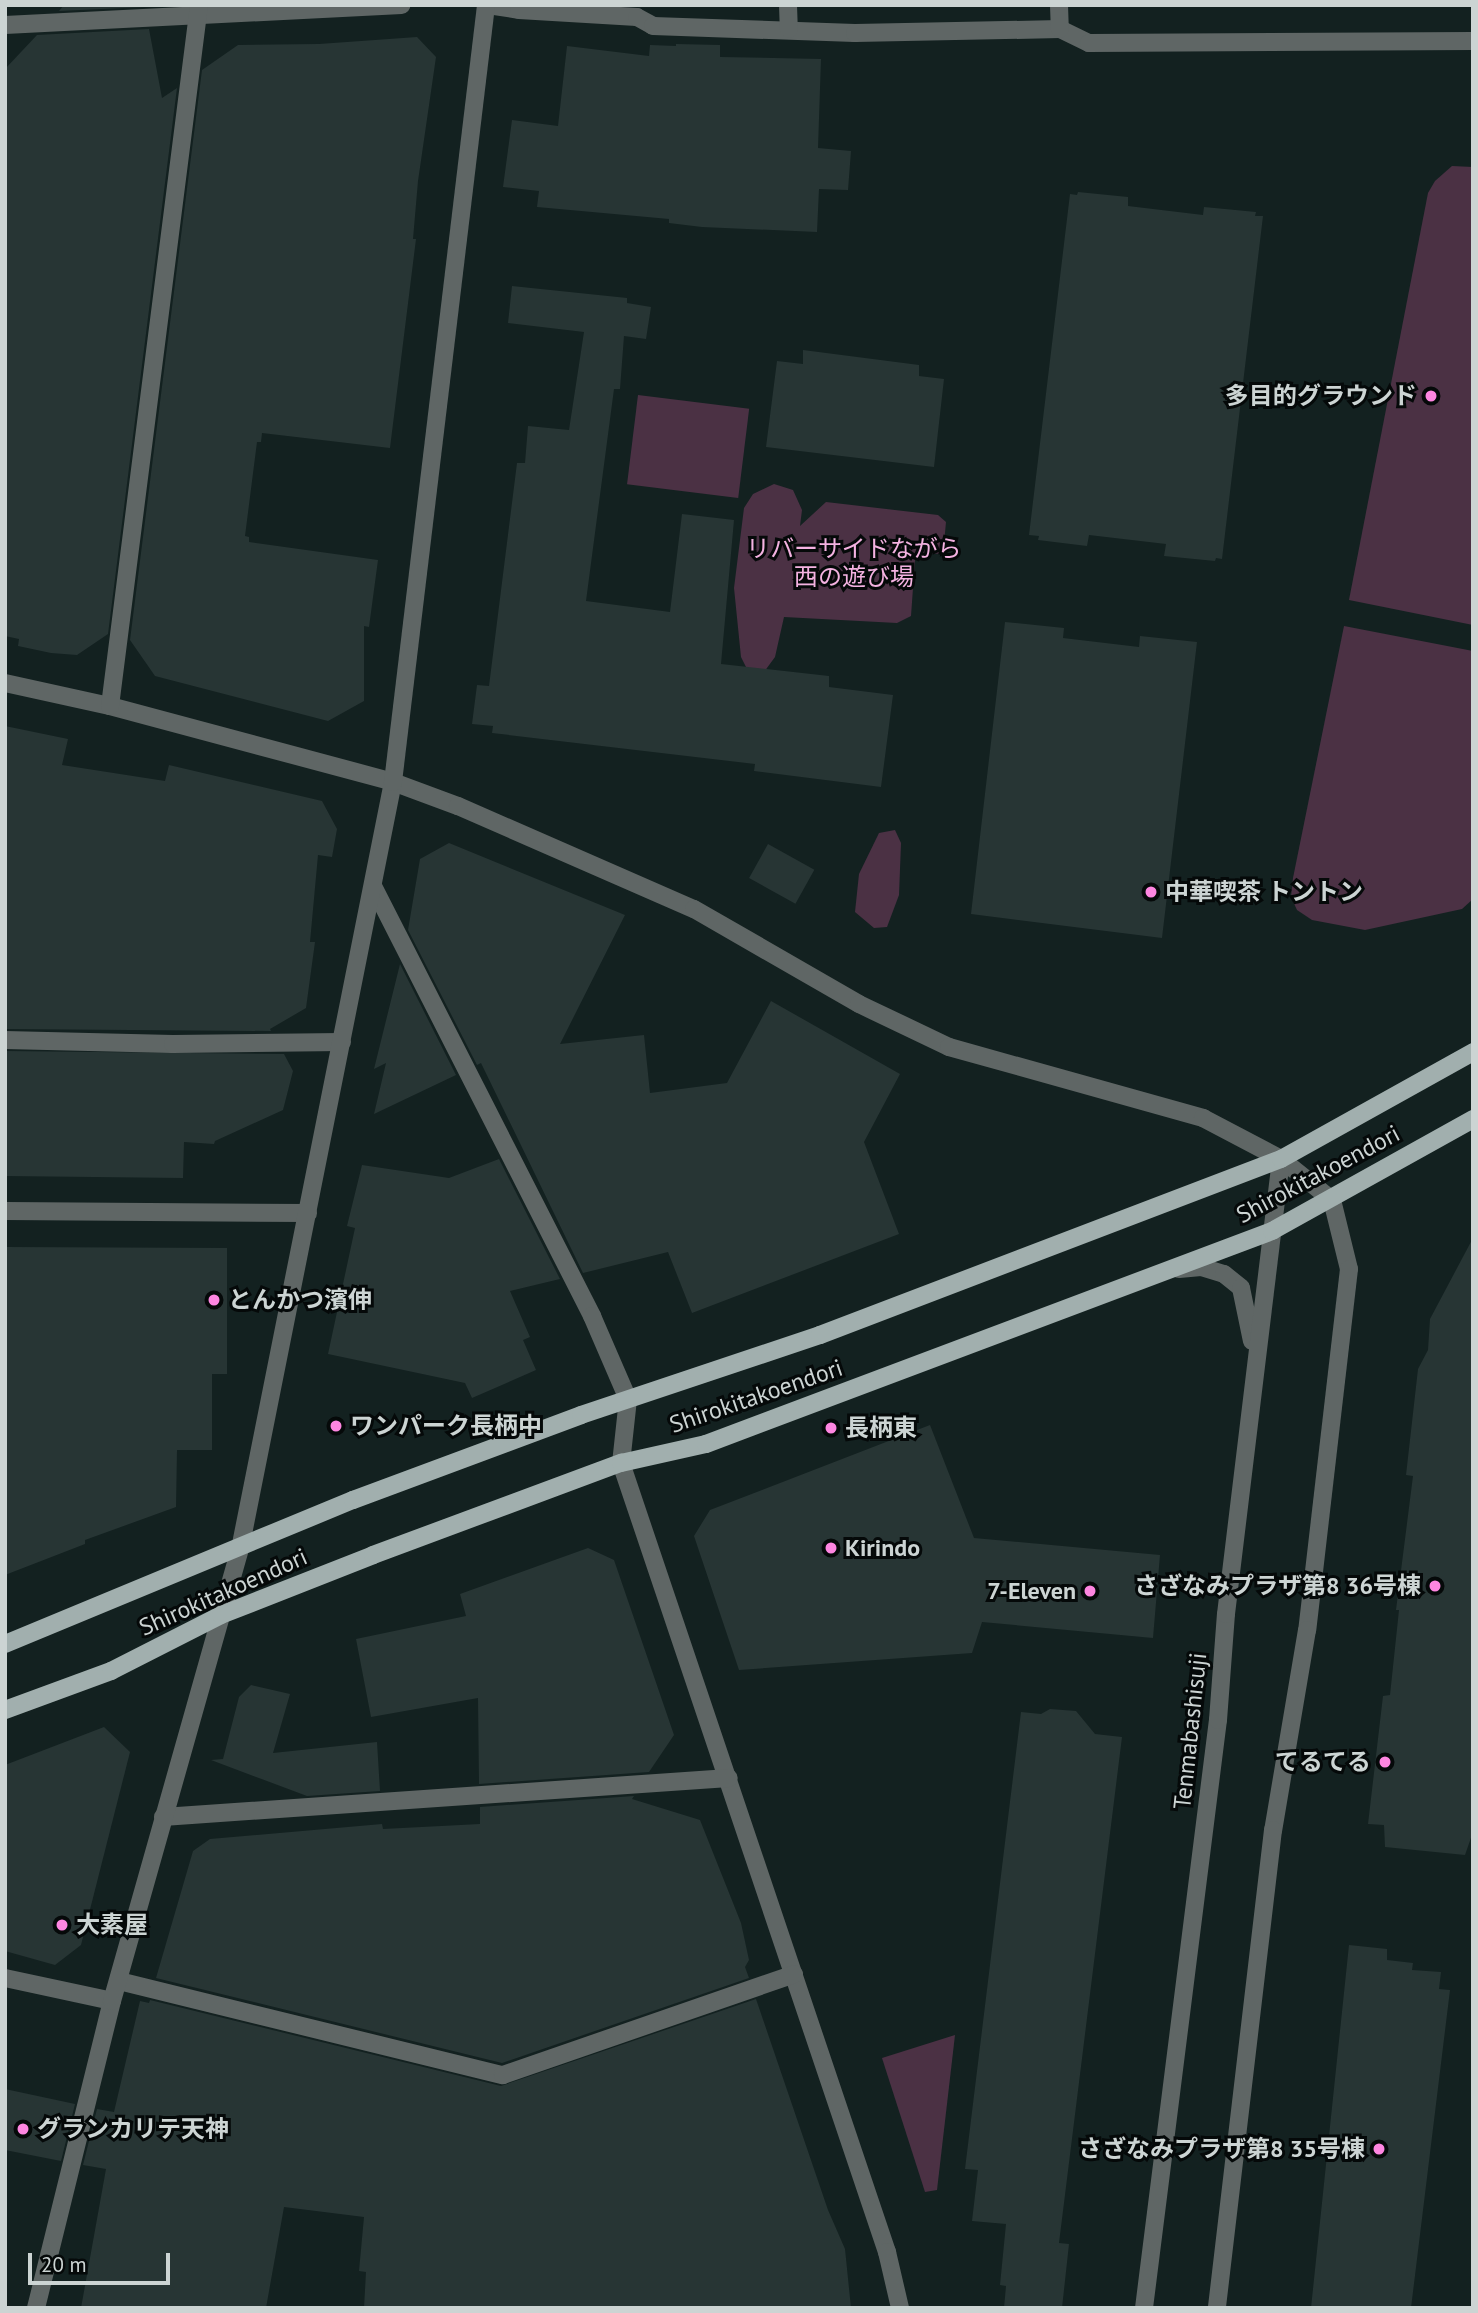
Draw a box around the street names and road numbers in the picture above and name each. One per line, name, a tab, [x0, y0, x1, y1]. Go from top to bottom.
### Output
street label: Shirokitakoendori	[1231, 1119, 1405, 1229]
street label: Shirokitakoendori	[666, 1353, 846, 1439]
street label: Shirokitakoendori	[134, 1542, 312, 1642]
street label: Tenmabashisuji	[1167, 1651, 1213, 1811]

